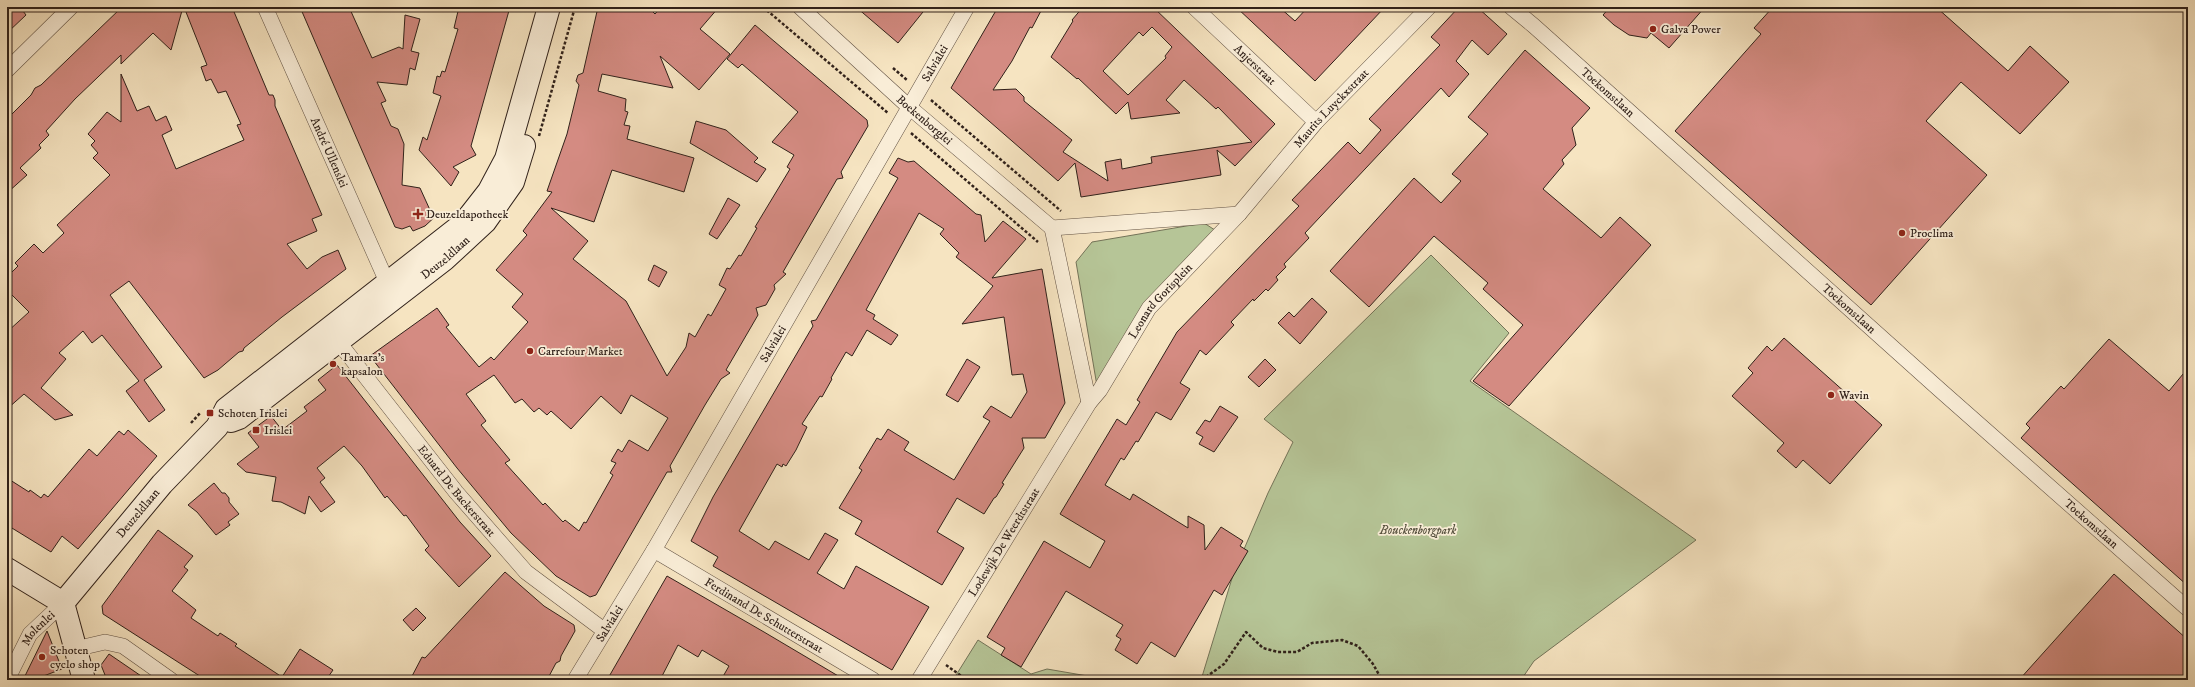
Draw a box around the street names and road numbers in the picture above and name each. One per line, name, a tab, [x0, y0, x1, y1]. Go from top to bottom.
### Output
street label: Anjerstraat	[1230, 41, 1279, 89]
street label: Salvialei	[919, 42, 952, 85]
street label: Toekomstlaan	[1577, 65, 1638, 121]
street label: Maurits Luyckxstraat	[1291, 66, 1372, 151]
street label: Boekenborglei	[893, 92, 955, 148]
street label: André Ullenslei	[307, 115, 351, 190]
street label: Deuzeldlaan	[418, 232, 474, 283]
street label: Leonard Gorisplein	[1125, 260, 1196, 342]
street label: Toekomstlaan	[1819, 281, 1879, 337]
street label: Salvialei	[757, 323, 790, 365]
street label: Eduard De Backerstraat	[414, 442, 499, 540]
street label: Deuzeldlaan	[113, 485, 163, 541]
street label: Lodewijk De Weerdtstraat	[965, 485, 1043, 599]
street label: Toekomstlaan	[2061, 496, 2122, 552]
street label: Ferdinand De Schutterstraat	[702, 575, 826, 657]
street label: Salvialei	[593, 603, 627, 645]
street label: Molenlei	[18, 608, 58, 648]

